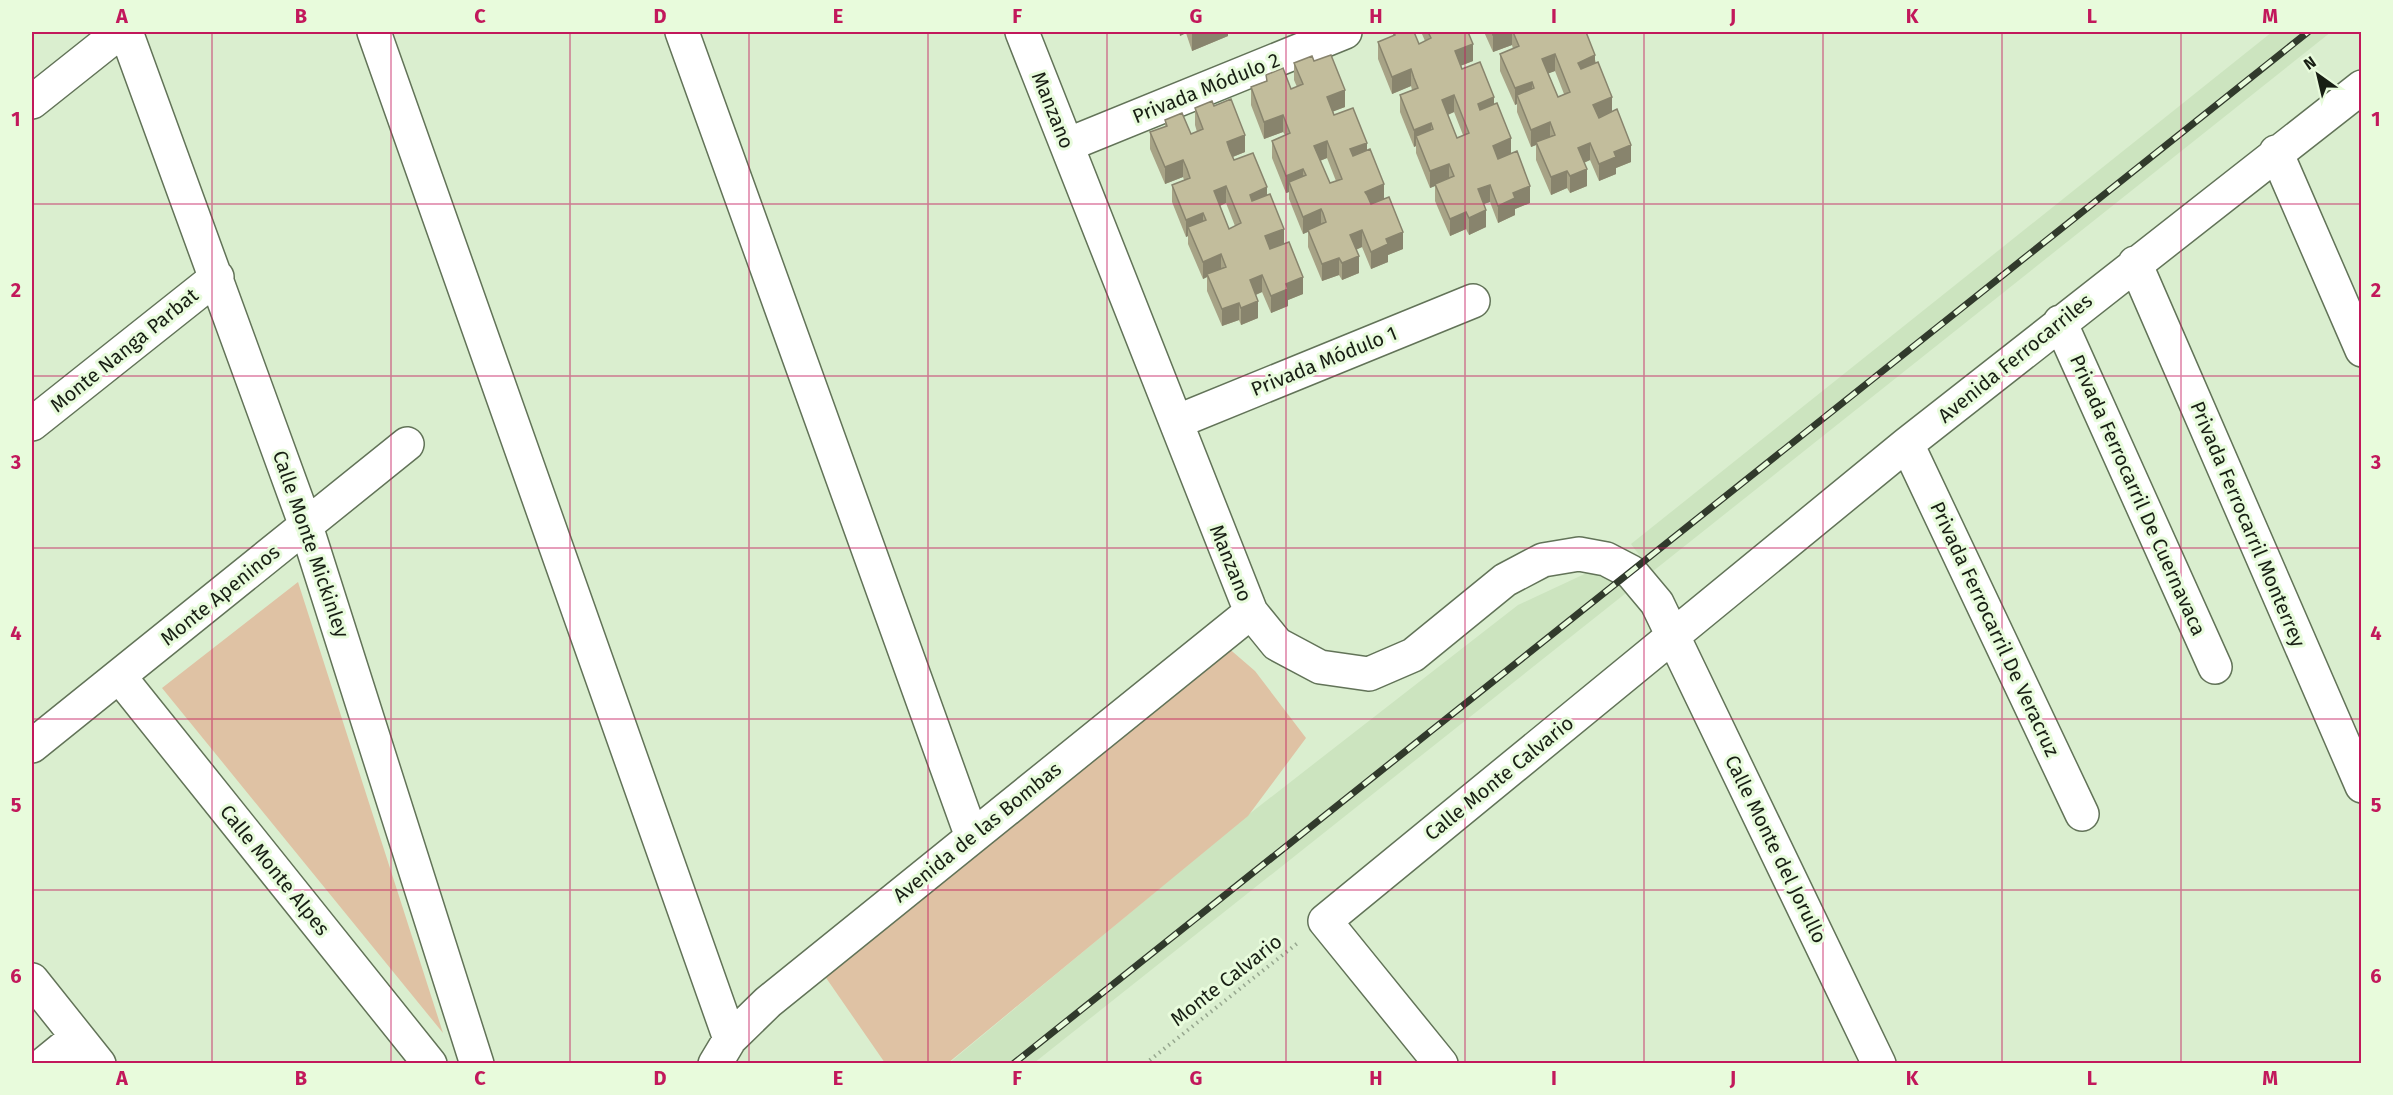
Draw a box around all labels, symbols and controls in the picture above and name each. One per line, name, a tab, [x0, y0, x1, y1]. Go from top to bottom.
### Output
text: A	[115, 4, 129, 28]
text: B	[295, 4, 307, 28]
text: C	[474, 4, 486, 28]
text: D	[653, 4, 667, 28]
text: E	[833, 4, 843, 28]
text: F	[1012, 4, 1022, 28]
text: G	[1190, 4, 1202, 28]
text: H	[1369, 4, 1383, 28]
text: I	[1551, 4, 1557, 28]
text: J	[1729, 4, 1736, 28]
text: K	[1906, 4, 1919, 28]
text: L	[2087, 4, 2097, 28]
text: M	[2262, 4, 2278, 28]
north arrow	[2288, 45, 2348, 105]
street label: Privada Módulo 2	[1129, 48, 1283, 128]
text: N	[2300, 52, 2320, 74]
street label: Manzano	[1027, 68, 1079, 152]
text: 1	[11, 107, 21, 131]
text: 1	[2371, 107, 2381, 131]
text: 2	[11, 278, 21, 302]
text: 2	[2371, 278, 2381, 302]
street label: Monte Nanga Parbat	[45, 282, 203, 417]
street label: Avenida Ferrocarriles	[1933, 288, 2097, 428]
street label: Privada Módulo 1	[1247, 321, 1401, 401]
street label: Privada Ferrocarril De Cuernavaca	[2065, 351, 2211, 639]
street label: Privada Ferrocarril Monterrey	[2185, 398, 2311, 651]
street label: Calle Monte Mickinley	[268, 447, 354, 641]
text: 3	[10, 450, 21, 474]
text: 3	[2370, 450, 2381, 474]
street label: Privada Ferrocarril De Veracruz	[1925, 498, 2065, 760]
street label: Manzano	[1205, 521, 1257, 605]
street label: Monte Apeninos	[156, 540, 284, 650]
text: 4	[10, 621, 22, 645]
text: 4	[2370, 621, 2382, 645]
street label: Calle Monte Calvario	[1420, 711, 1578, 845]
street label: Calle Monte del Jorullo	[1720, 751, 1832, 947]
street label: Avenida de las Bombas	[888, 757, 1066, 907]
text: 5	[11, 793, 22, 817]
text: 5	[2371, 793, 2382, 817]
street label: Calle Monte Alpes	[215, 800, 335, 940]
street label: Monte Calvario	[1165, 929, 1287, 1031]
text: 6	[10, 964, 22, 988]
text: 6	[2370, 964, 2382, 988]
text: A	[115, 1066, 129, 1090]
text: B	[295, 1066, 307, 1090]
text: C	[474, 1066, 486, 1090]
text: D	[653, 1066, 667, 1090]
text: E	[833, 1066, 843, 1090]
text: F	[1012, 1066, 1022, 1090]
text: G	[1190, 1066, 1202, 1090]
text: H	[1369, 1066, 1383, 1090]
text: I	[1551, 1066, 1557, 1090]
text: J	[1729, 1066, 1736, 1090]
text: K	[1906, 1066, 1919, 1090]
text: L	[2087, 1066, 2097, 1090]
text: M	[2262, 1066, 2278, 1090]

